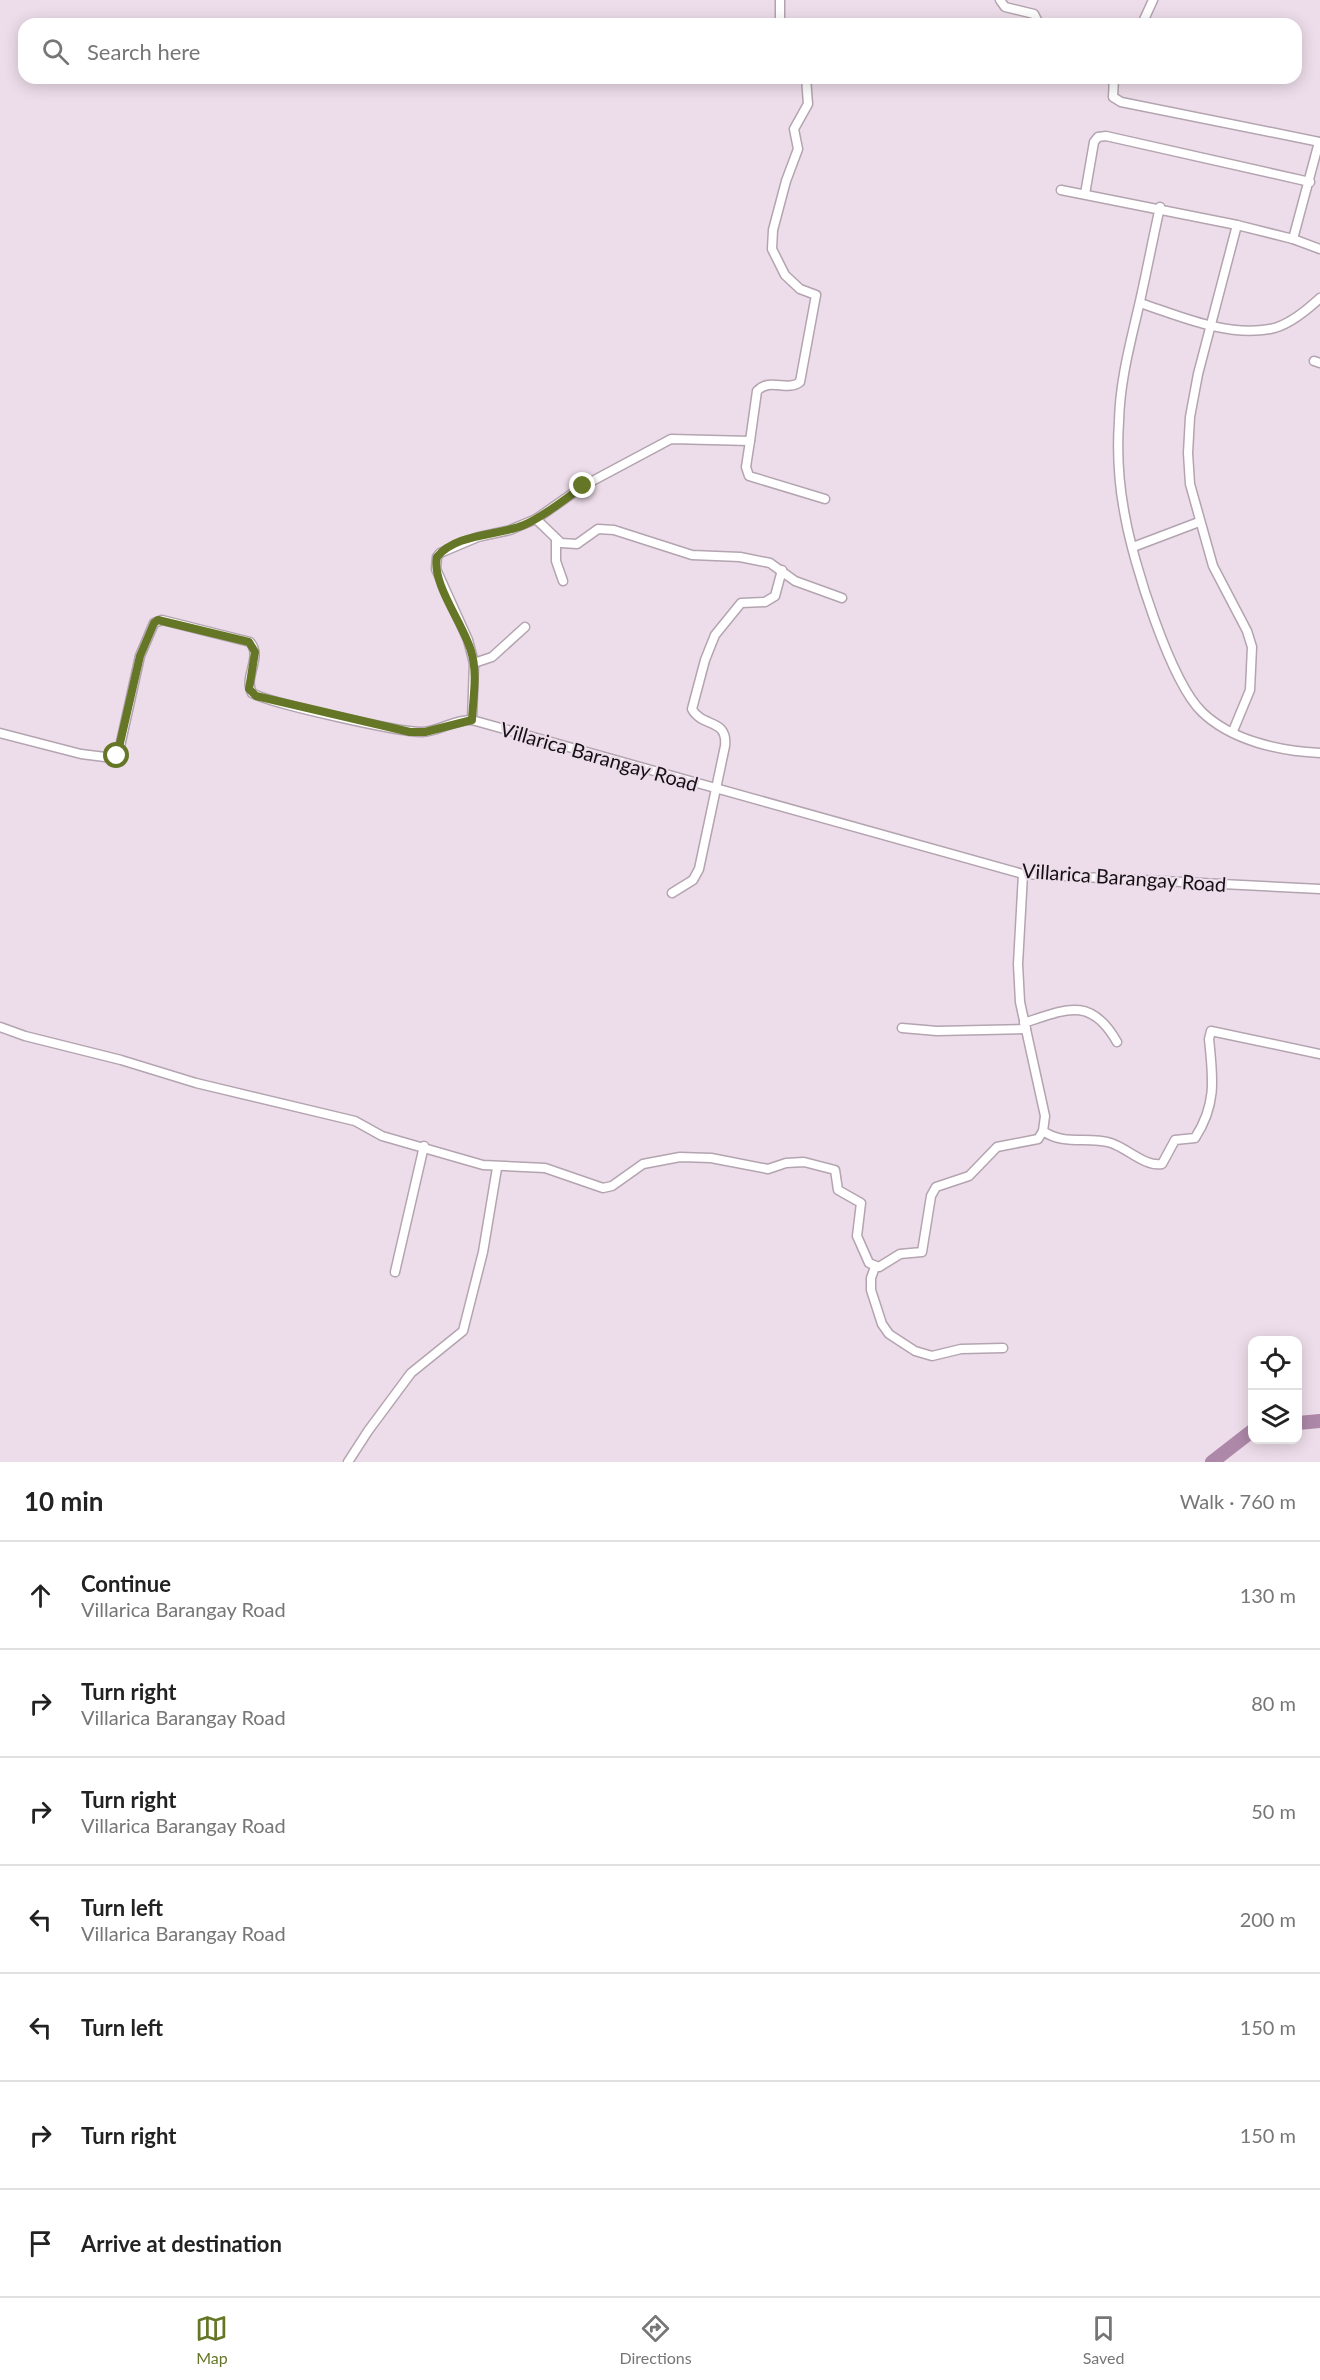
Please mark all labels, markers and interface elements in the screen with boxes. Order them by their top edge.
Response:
search box [18,18,1302,84]
icon: search [39,35,72,68]
text: Search here [87,38,200,65]
route end [569,472,595,498]
street label: Villarica Barangay Road [498,716,701,796]
route start [103,742,129,768]
street label: Villarica Barangay Road [1021,858,1227,896]
map controls [1248,1336,1302,1444]
button: locate [1248,1336,1302,1390]
button: layers [1248,1390,1302,1444]
text: 10 min [24,1485,104,1517]
text: Walk · 760 m [1180,1489,1296,1513]
text: Continue [81,1570,171,1597]
icon: ahead [24,1579,57,1612]
text: 130 m [1240,1583,1296,1607]
text: Villarica Barangay Road [81,1597,286,1621]
text: Turn right [81,1678,176,1705]
icon: right [24,1687,57,1720]
text: 80 m [1251,1691,1296,1715]
text: Villarica Barangay Road [81,1705,286,1729]
text: Turn right [81,1786,176,1813]
icon: right [24,1795,57,1828]
text: 50 m [1251,1799,1296,1823]
text: Villarica Barangay Road [81,1813,286,1837]
text: Turn left [81,1894,163,1921]
icon: left [24,1903,57,1936]
text: 200 m [1240,1907,1296,1931]
text: Villarica Barangay Road [81,1921,286,1945]
icon: left [24,2011,57,2044]
text: Turn left [81,2014,163,2041]
text: 150 m [1240,2015,1296,2039]
icon: right [24,2119,57,2152]
text: Turn right [81,2122,176,2149]
text: 150 m [1240,2123,1296,2147]
icon: arrive [24,2227,57,2260]
text: Arrive at destination [81,2230,282,2257]
tab: Map [195,2312,228,2367]
tab: Directions [619,2312,692,2367]
tab: Saved [1083,2312,1124,2367]

